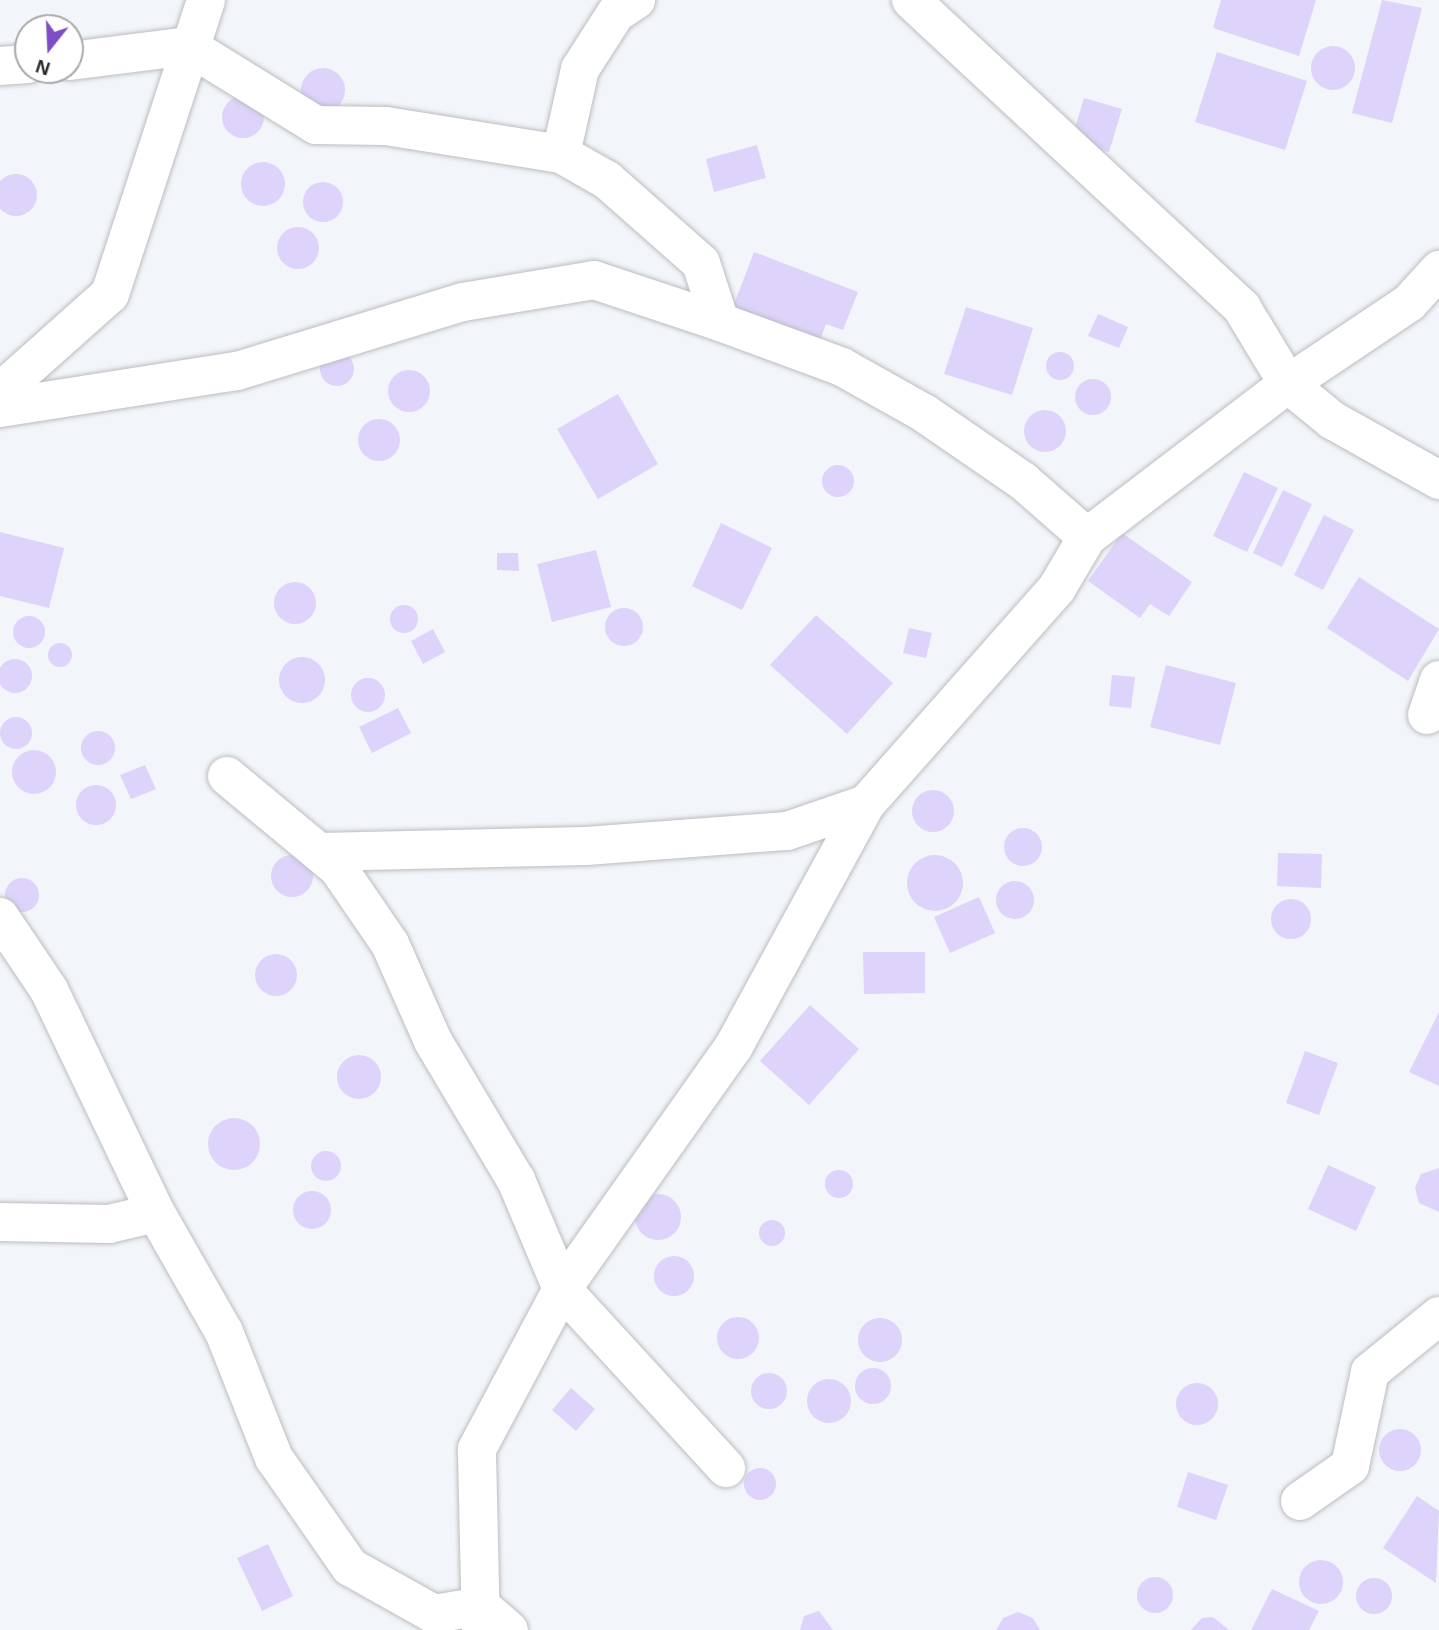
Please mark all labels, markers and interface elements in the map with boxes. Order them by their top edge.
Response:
north arrow [14,14,84,84]
text: N [33,55,53,80]

